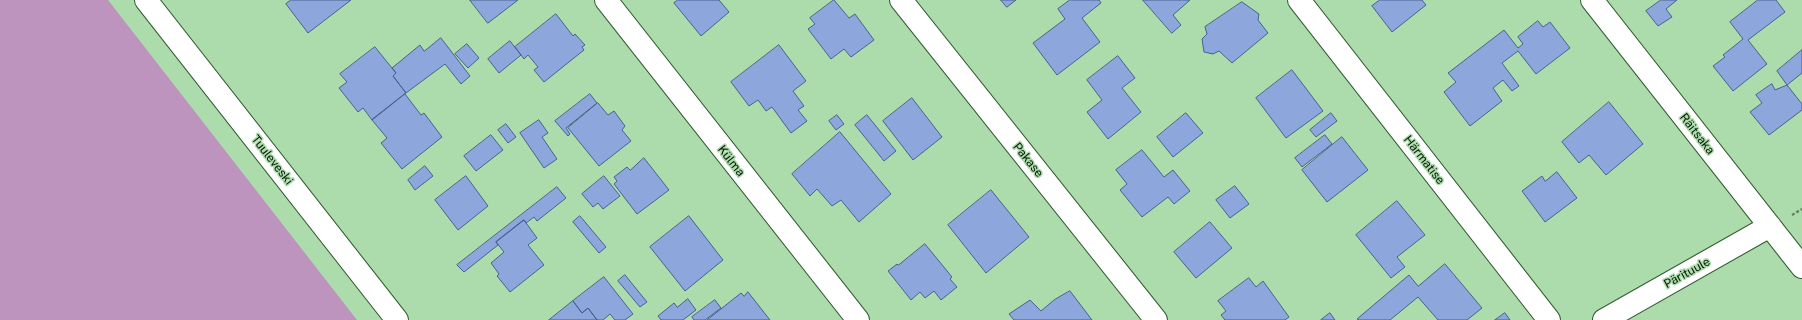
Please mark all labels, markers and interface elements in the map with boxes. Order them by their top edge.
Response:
street label: Räitsaka [1676,111,1718,157]
street label: Tuuleveski [248,132,296,188]
street label: Härmatise [1401,133,1447,187]
street label: Pakase [1010,140,1046,180]
street label: Külma [714,143,748,179]
street label: Pärituule [1661,254,1713,292]

